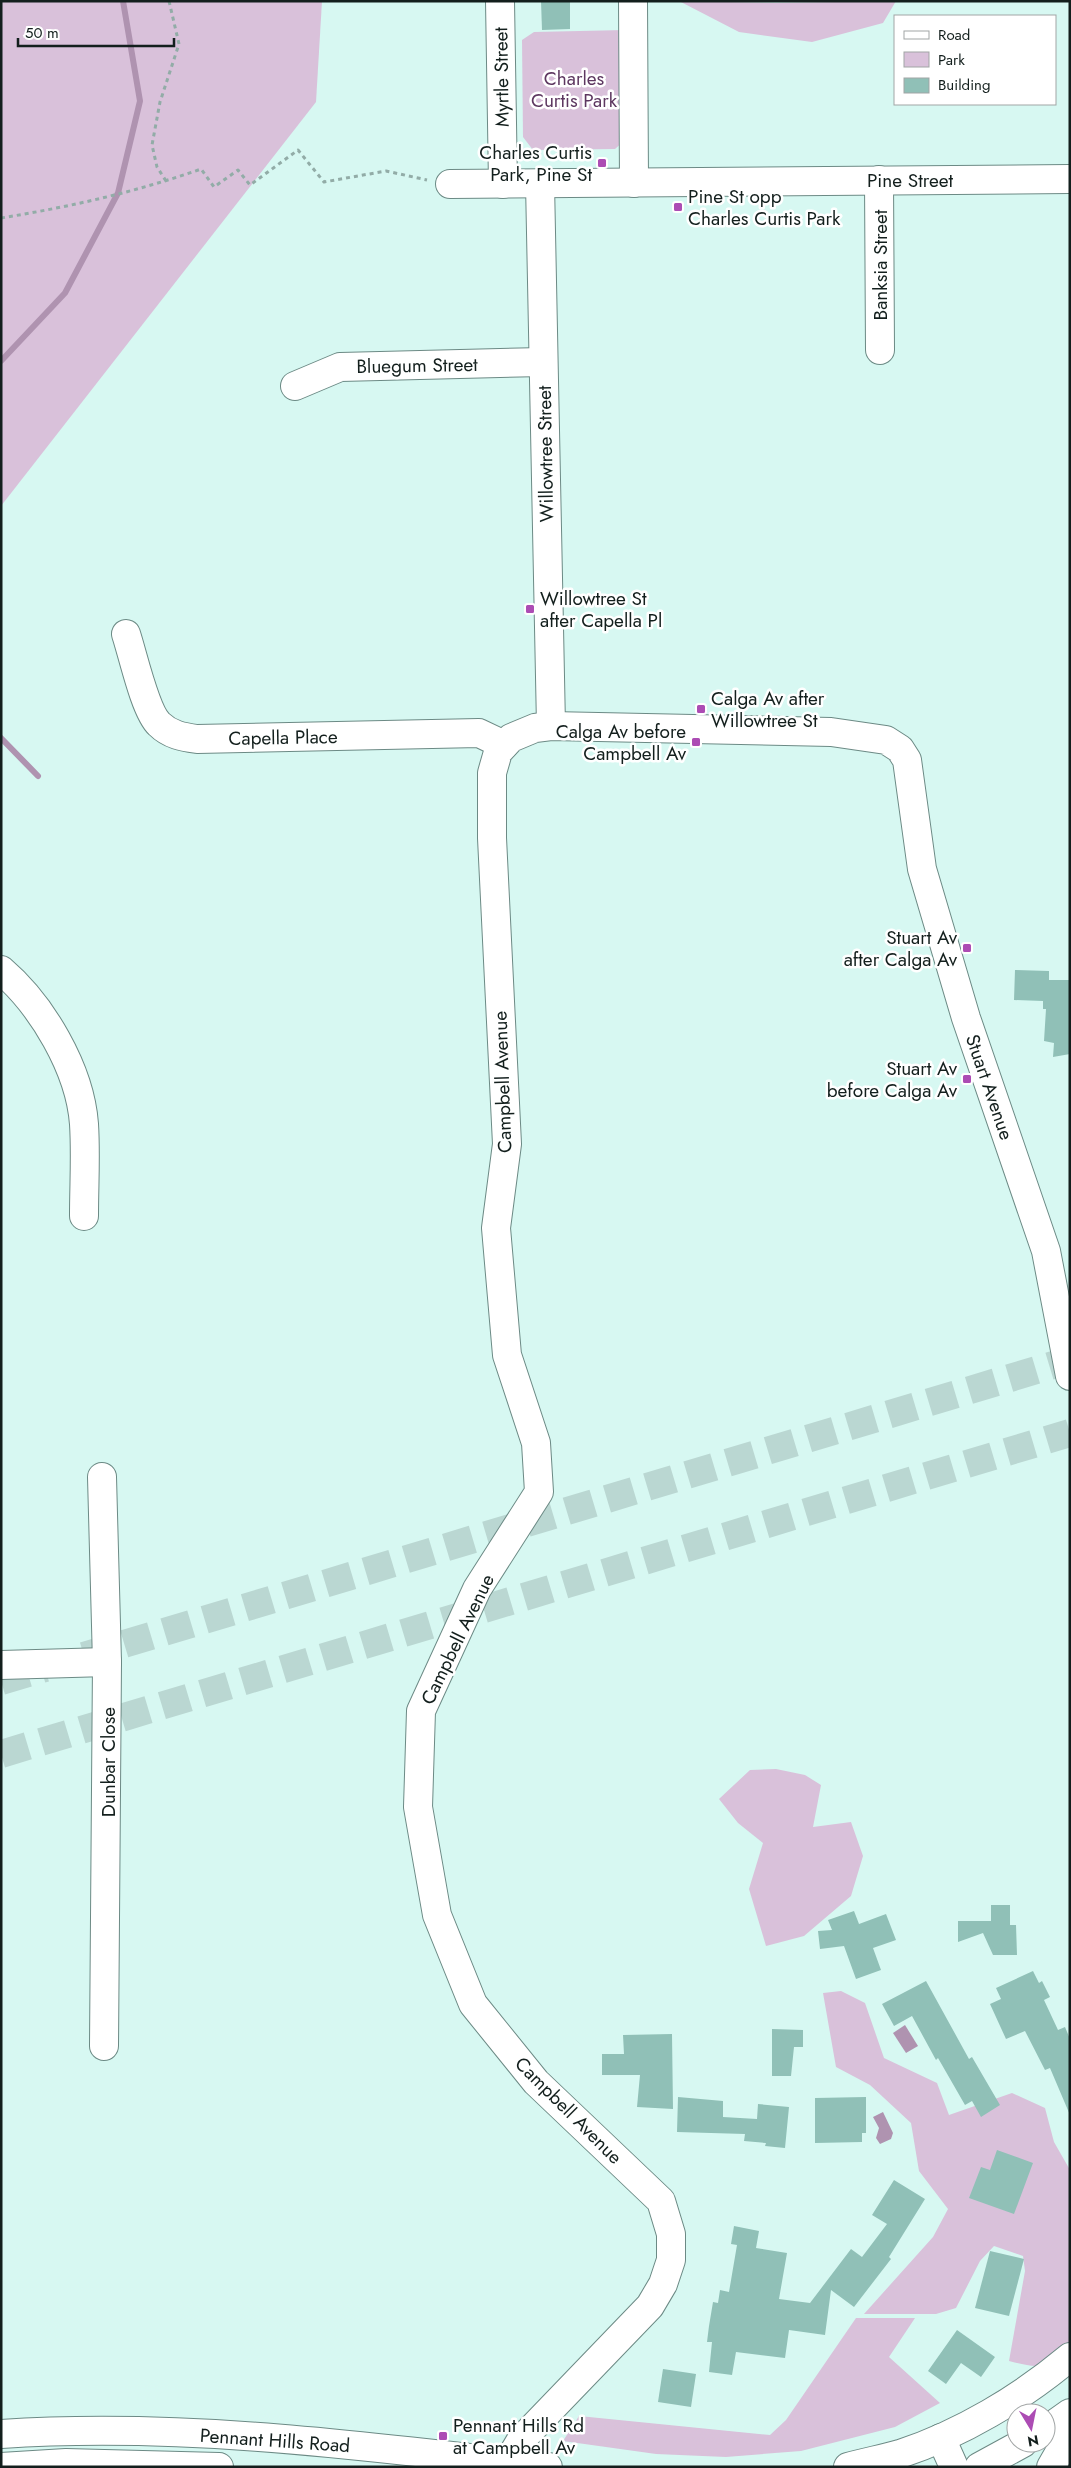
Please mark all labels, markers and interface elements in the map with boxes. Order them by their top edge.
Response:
scale bar [18,15,174,47]
legend [894,15,1056,105]
text: 50 m [25,22,59,44]
text: Road [938,24,970,46]
street label: Myrtle Street [487,26,516,127]
text: Park [938,49,965,71]
park label: Charles Curtis Park [531,65,618,114]
text: Building [938,74,990,96]
place label: Charles Curtis Park, Pine St [479,139,592,188]
marker: Charles Curtis Park, Pine St [596,157,608,169]
street label: Pine Street [867,167,954,194]
place label: Pine St opp Charles Curtis Park [688,183,841,232]
marker: Pine St opp Charles Curtis Park [672,201,684,213]
street label: Banksia Street [867,209,894,320]
street label: Bluegum Street [356,351,478,380]
street label: Willowtree Street [531,385,560,523]
place label: Willowtree St after Capella Pl [540,585,662,634]
marker: Willowtree St after Capella Pl [524,603,536,615]
place label: Calga Av after Willowtree St [711,685,825,734]
marker: Calga Av after Willowtree St [695,703,707,715]
place label: Calga Av before Campbell Av [556,718,687,767]
street label: Capella Place [228,723,338,752]
marker: Calga Av before Campbell Av [690,736,702,748]
place label: Stuart Av after Calga Av [844,924,958,973]
marker: Stuart Av after Calga Av [961,942,973,954]
street label: Campbell Avenue [487,1010,518,1153]
street label: Stuart Avenue [959,1031,1020,1144]
place label: Stuart Av before Calga Av [827,1055,958,1104]
marker: Stuart Av before Calga Av [961,1073,973,1085]
street label: Campbell Avenue [414,1569,501,1709]
street label: Dunbar Close [95,1707,122,1817]
street label: Campbell Avenue [509,2051,629,2170]
north arrow [1006,2403,1056,2453]
place label: Pennant Hills Rd at Campbell Av [453,2412,584,2461]
street label: Pennant Hills Road [199,2422,351,2459]
marker: Pennant Hills Rd at Campbell Av [437,2430,449,2442]
text: N [1026,2430,1040,2452]

